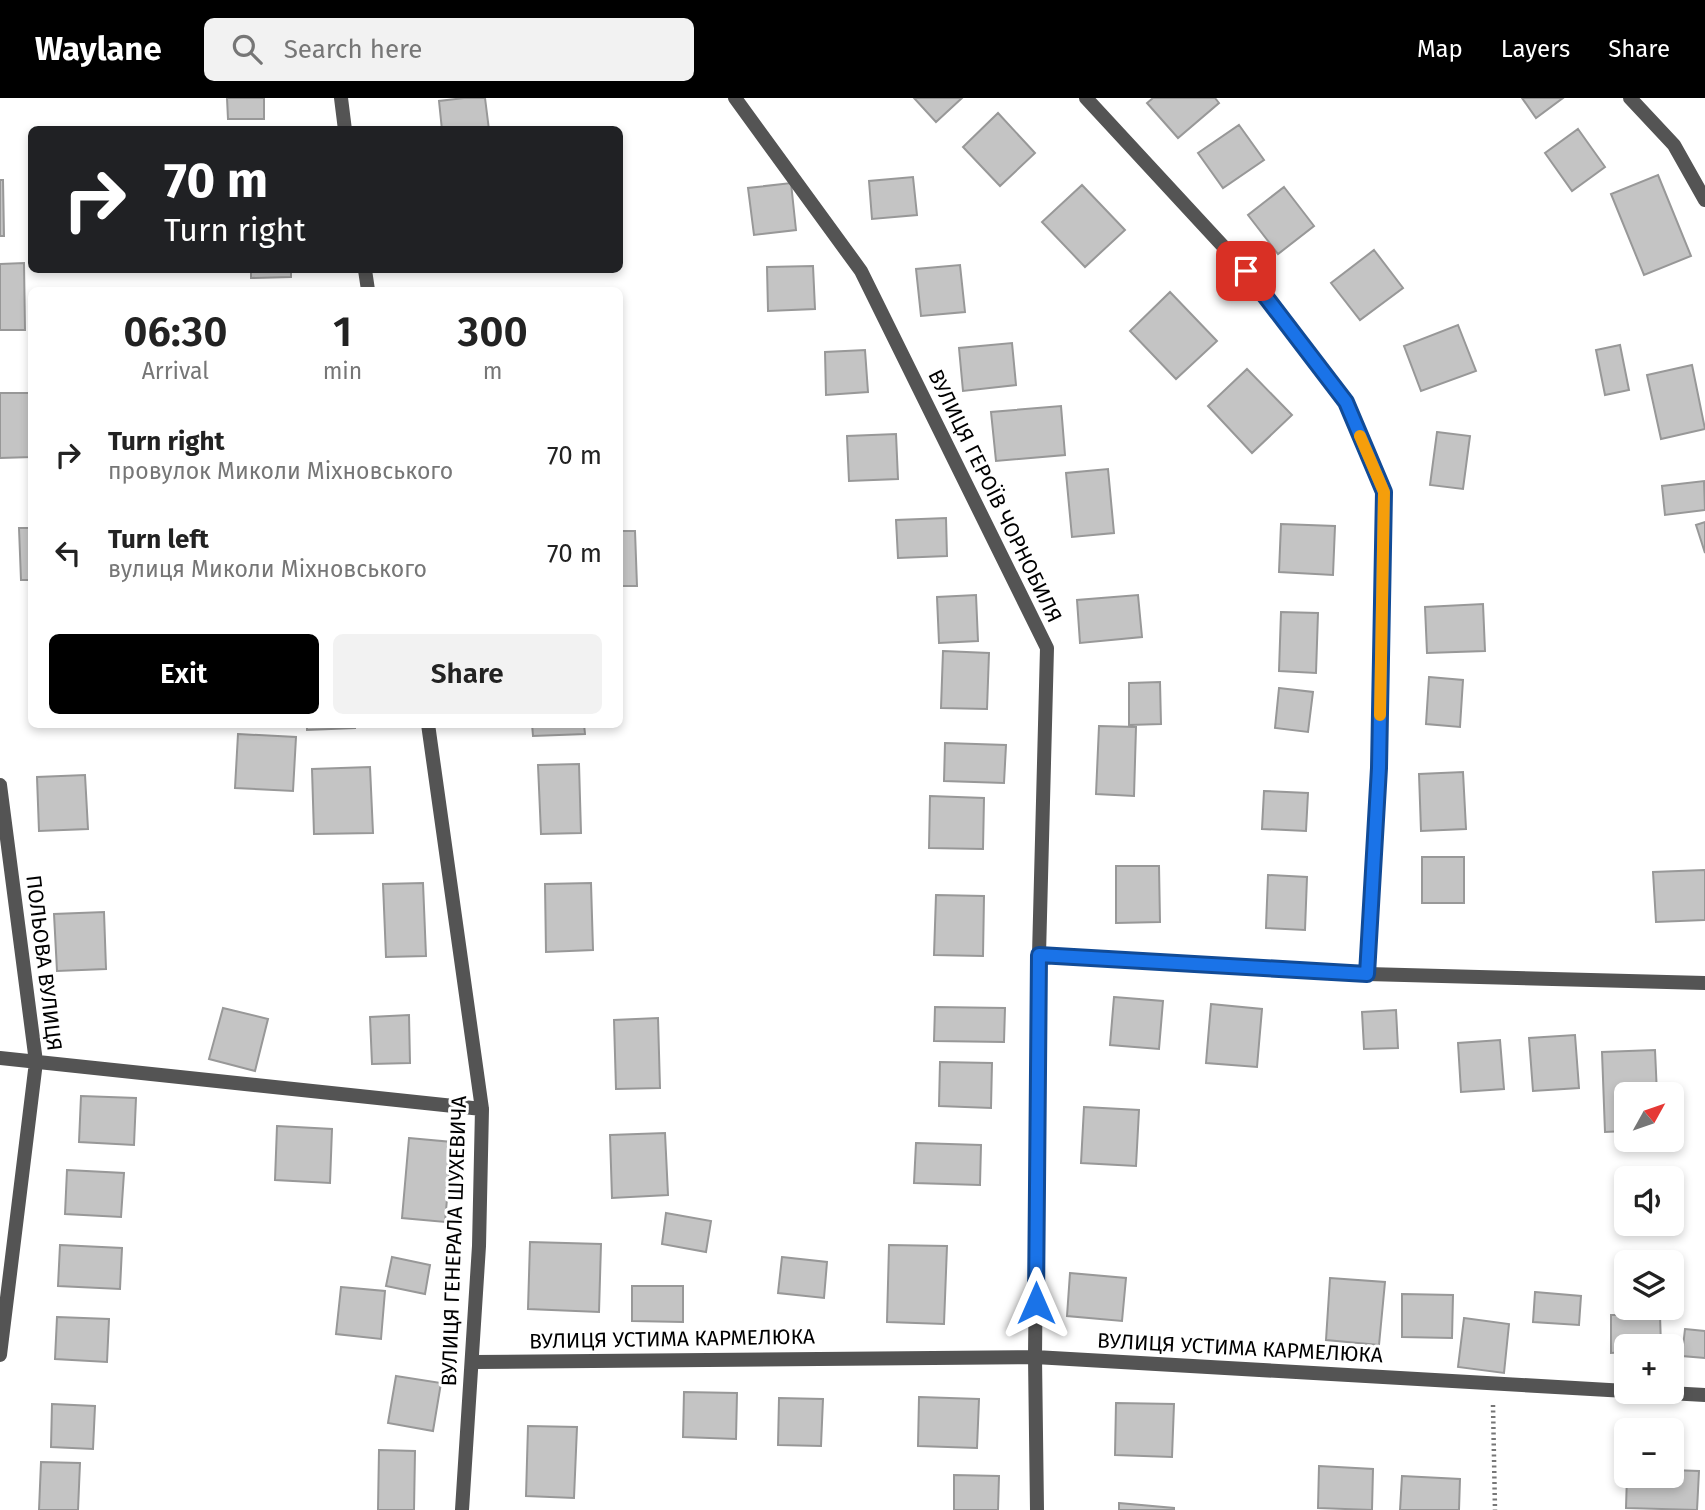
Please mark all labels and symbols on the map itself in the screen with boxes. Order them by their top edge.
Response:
pin [1216,241,1276,301]
street label: ВУЛИЦЯ ГЕРОЇВ ЧОРНОБИЛЯ [922,365,1068,627]
street label: ПОЛЬОВА ВУЛИЦЯ [20,874,68,1052]
north arrow [1614,1082,1684,1152]
street label: ВУЛИЦЯ ГЕНЕРАЛА ШУХЕВИЧА [436,1095,472,1387]
position arrow [999,1266,1073,1340]
street label: ВУЛИЦЯ УСТИМА КАРМЕЛЮКА [529,1324,815,1354]
street label: ВУЛИЦЯ УСТИМА КАРМЕЛЮКА [1096,1328,1384,1368]

